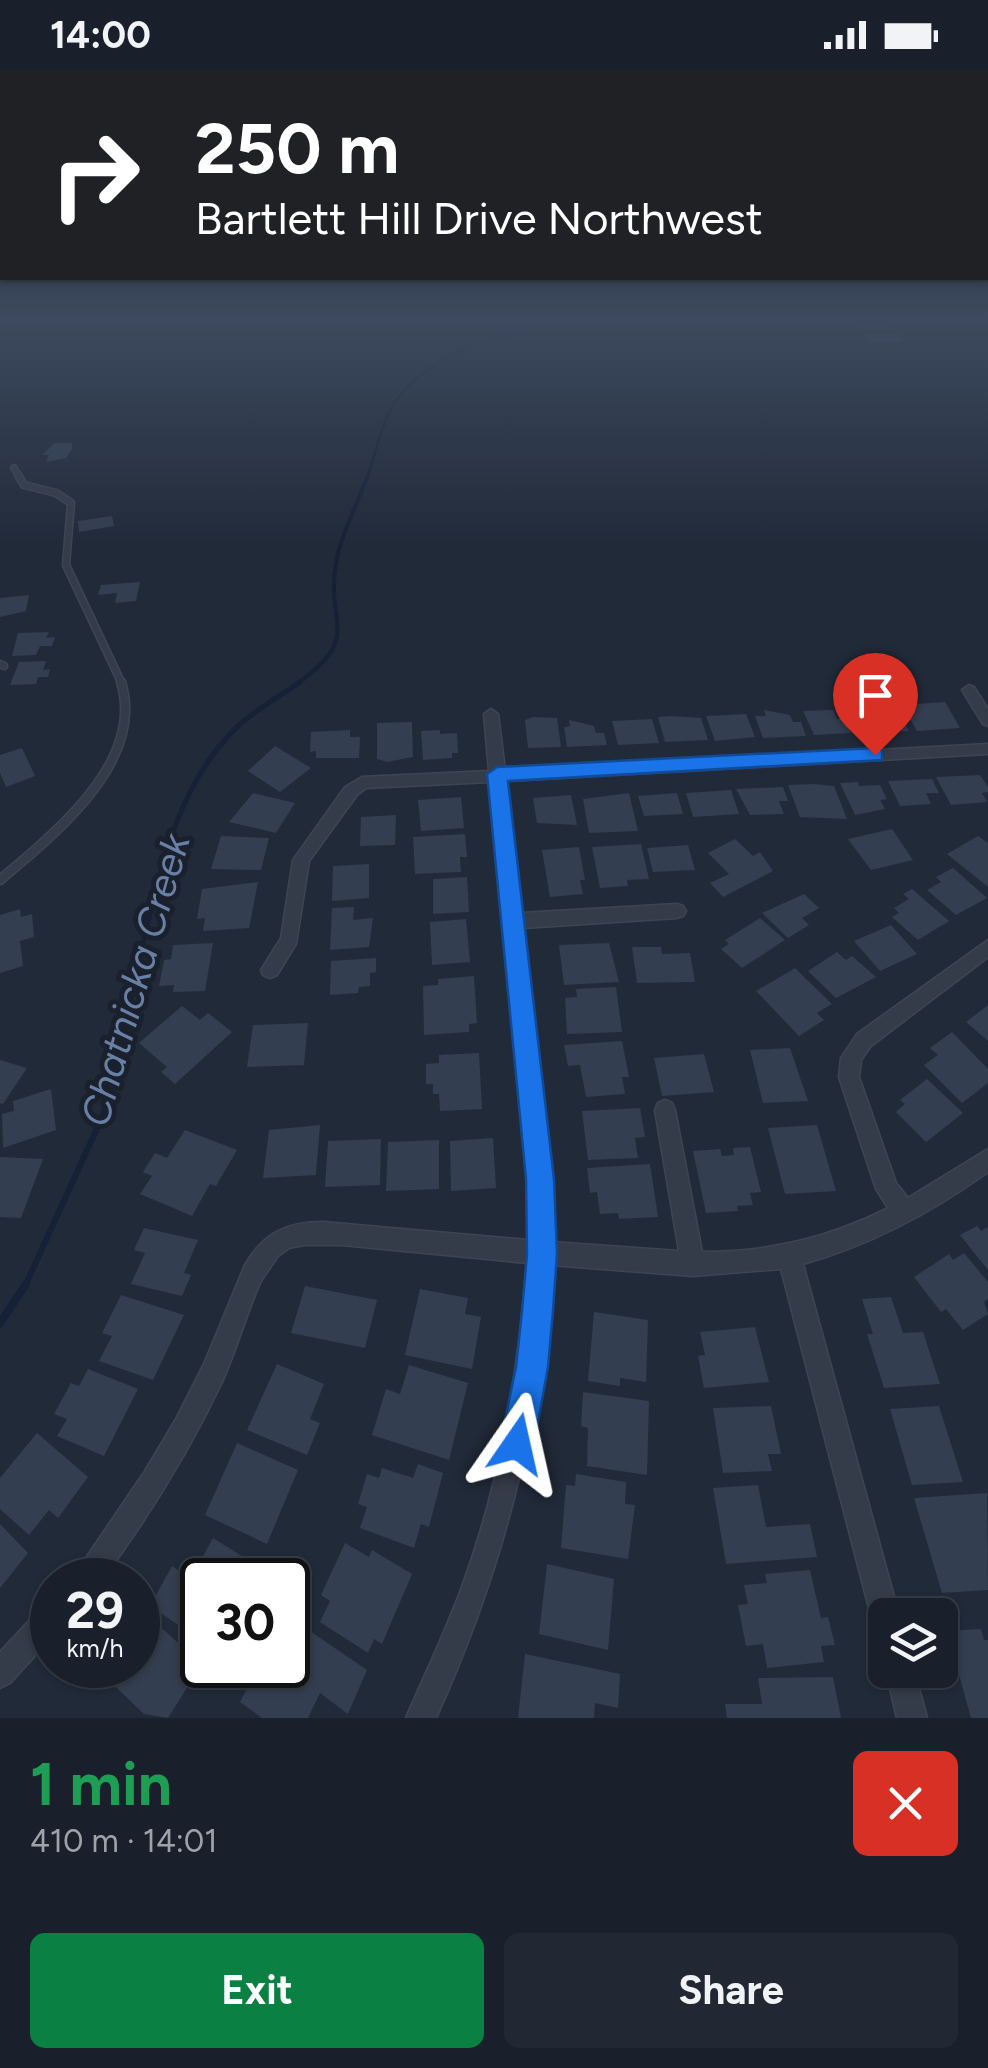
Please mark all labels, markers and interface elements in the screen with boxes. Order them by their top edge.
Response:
text: 14:00 [50,12,151,58]
text: 250 m [195,106,399,191]
icon: right [30,110,160,240]
text: Bartlett Hill Drive Northwest [195,191,763,245]
pin [833,653,918,756]
icon: arrive [848,668,903,723]
water label: Chatnicka Creek [70,827,200,1132]
position arrow [465,1392,569,1496]
speed limit sign: 30 [180,1558,310,1688]
text: 29 [66,1580,124,1641]
map controls [868,1598,958,1688]
button: layers [868,1598,958,1688]
text: km/h [66,1633,124,1663]
text: 1 min [30,1748,172,1820]
button: close [853,1751,958,1856]
text: 410 m · 14:01 [30,1822,218,1860]
button: Exit [30,1933,484,2048]
button: Share [504,1933,958,2048]

